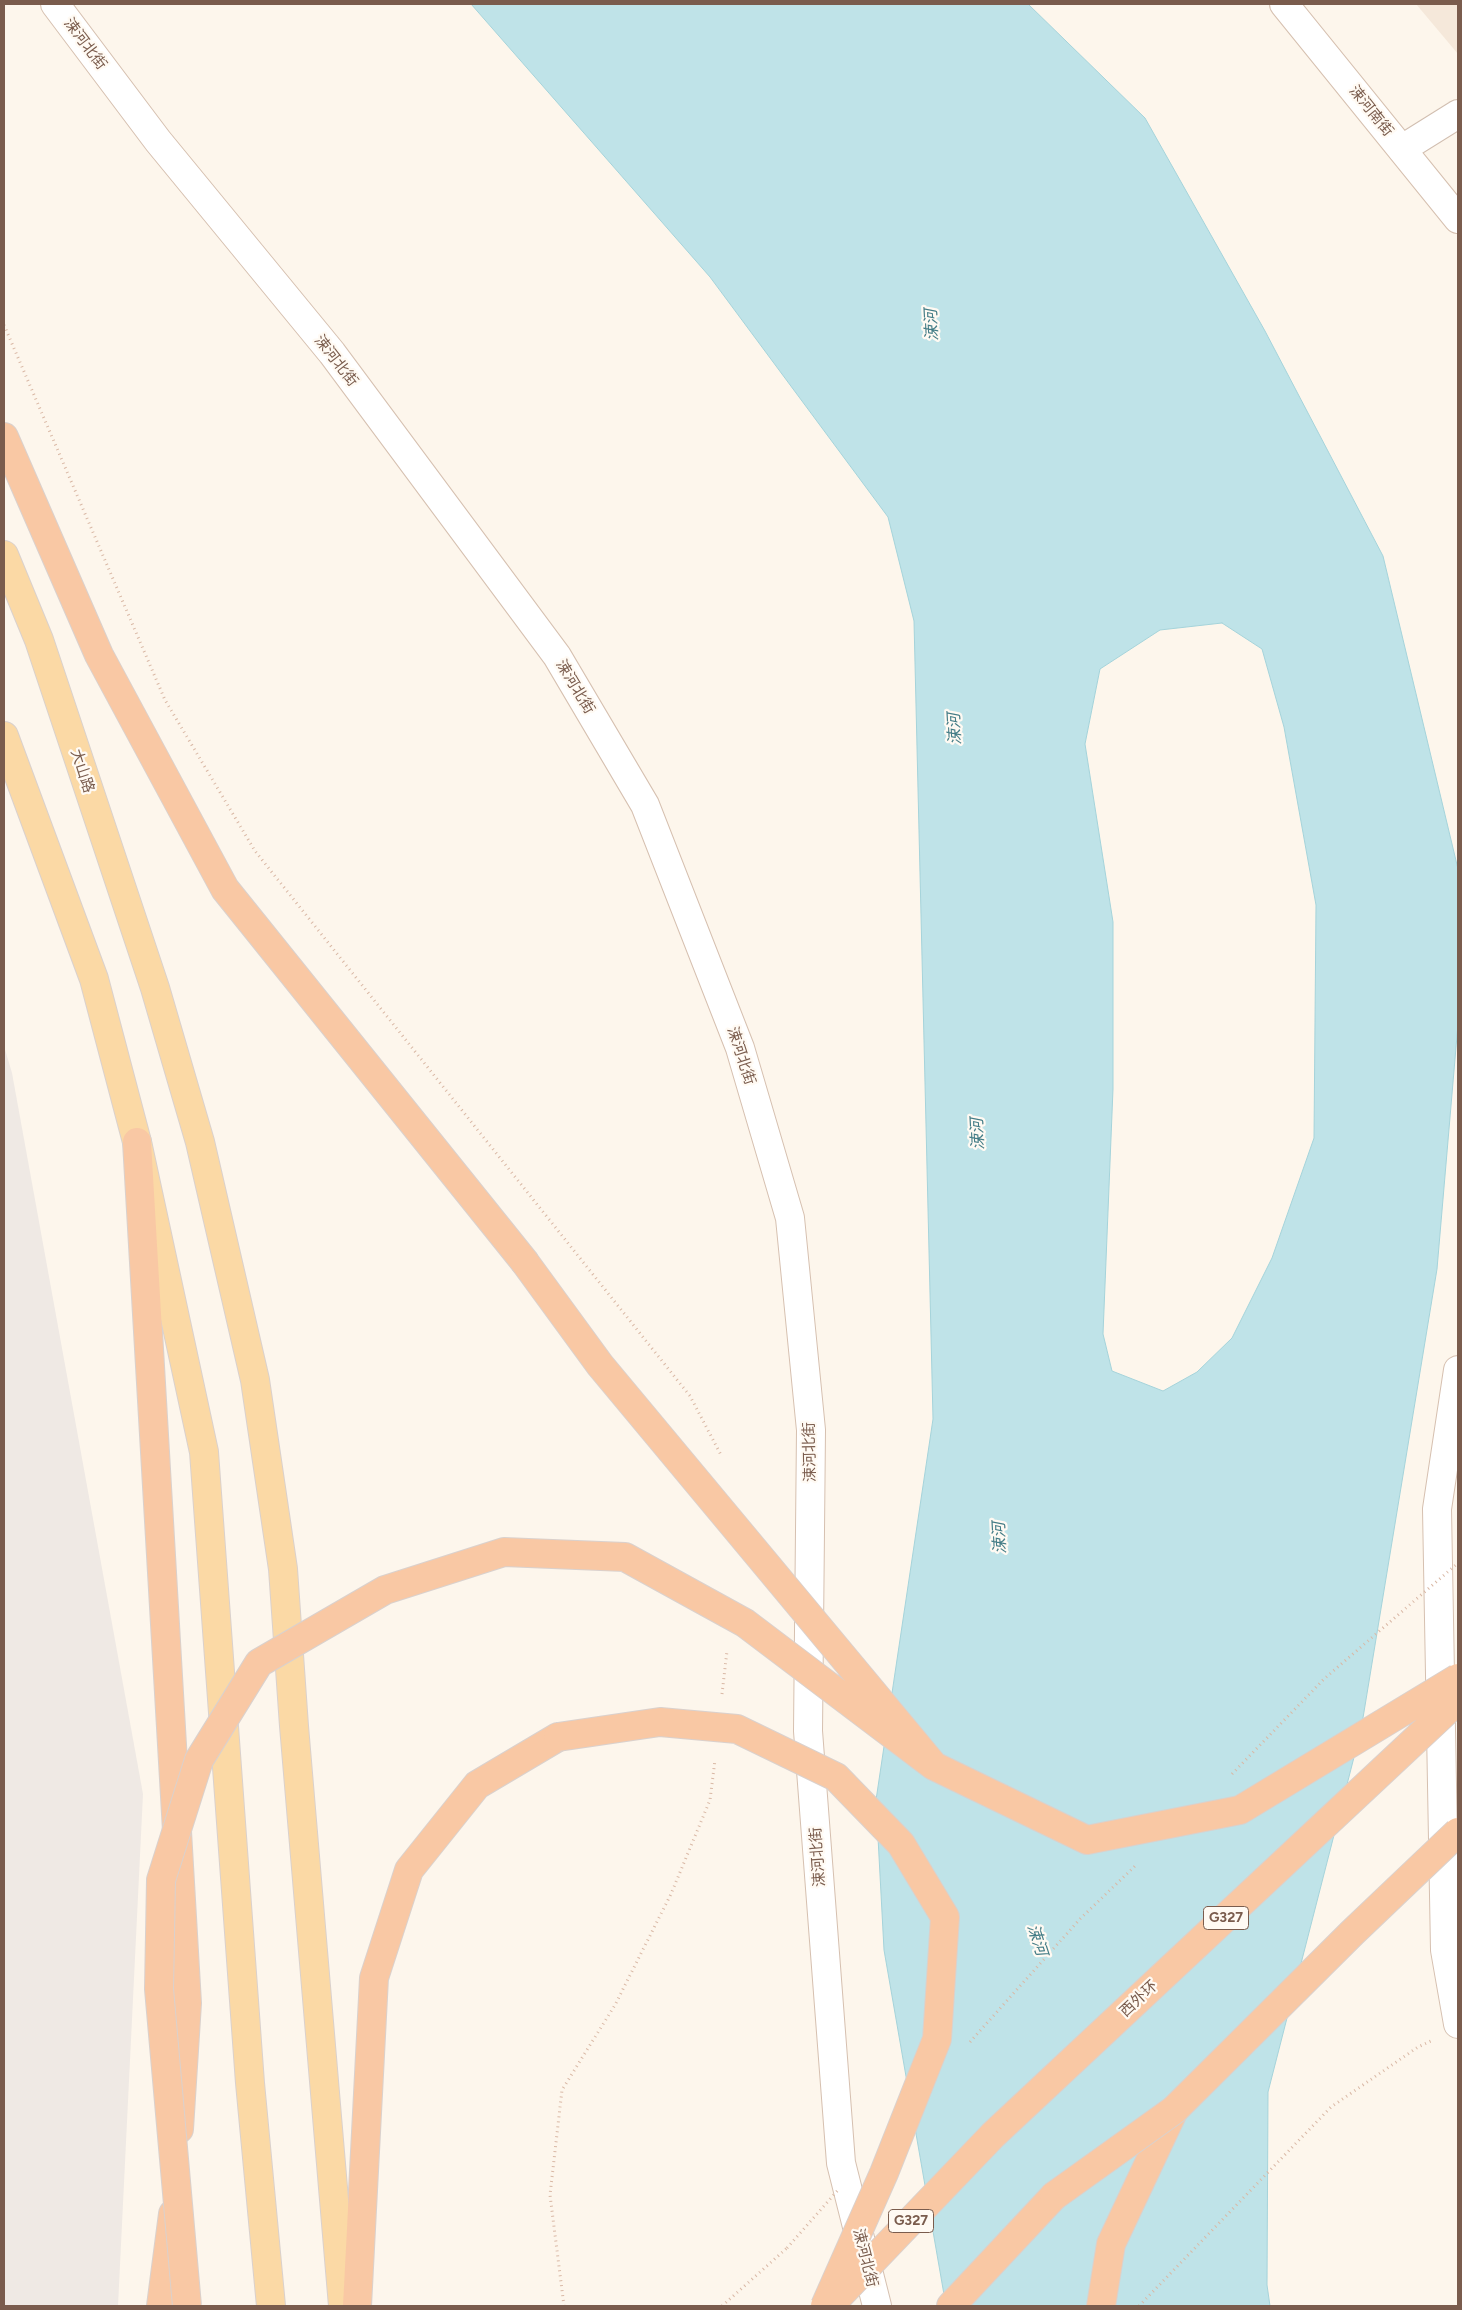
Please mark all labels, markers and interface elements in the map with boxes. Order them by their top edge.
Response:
street label: 涑河北街 [60,15,110,73]
street label: 涑河南街 [1345,82,1397,140]
water label: 涑河 [922,309,942,341]
street label: 涑河北街 [310,332,362,390]
street label: 涑河北街 [552,657,598,717]
water label: 涑河 [945,713,965,745]
street label: 大山路 [66,747,98,795]
street label: 涑河北街 [723,1025,759,1087]
water label: 涑河 [968,1118,988,1150]
street label: 涑河北街 [800,1422,820,1482]
water label: 涑河 [990,1522,1010,1554]
street label: 涑河北街 [807,1826,829,1888]
road number: G327 [1204,1906,1248,1930]
water label: 涑河 [1023,1922,1051,1958]
street label: 西外环 [1116,1977,1162,2021]
road number: G327 [888,2210,934,2232]
street label: 涑河北街 [849,2227,881,2289]

